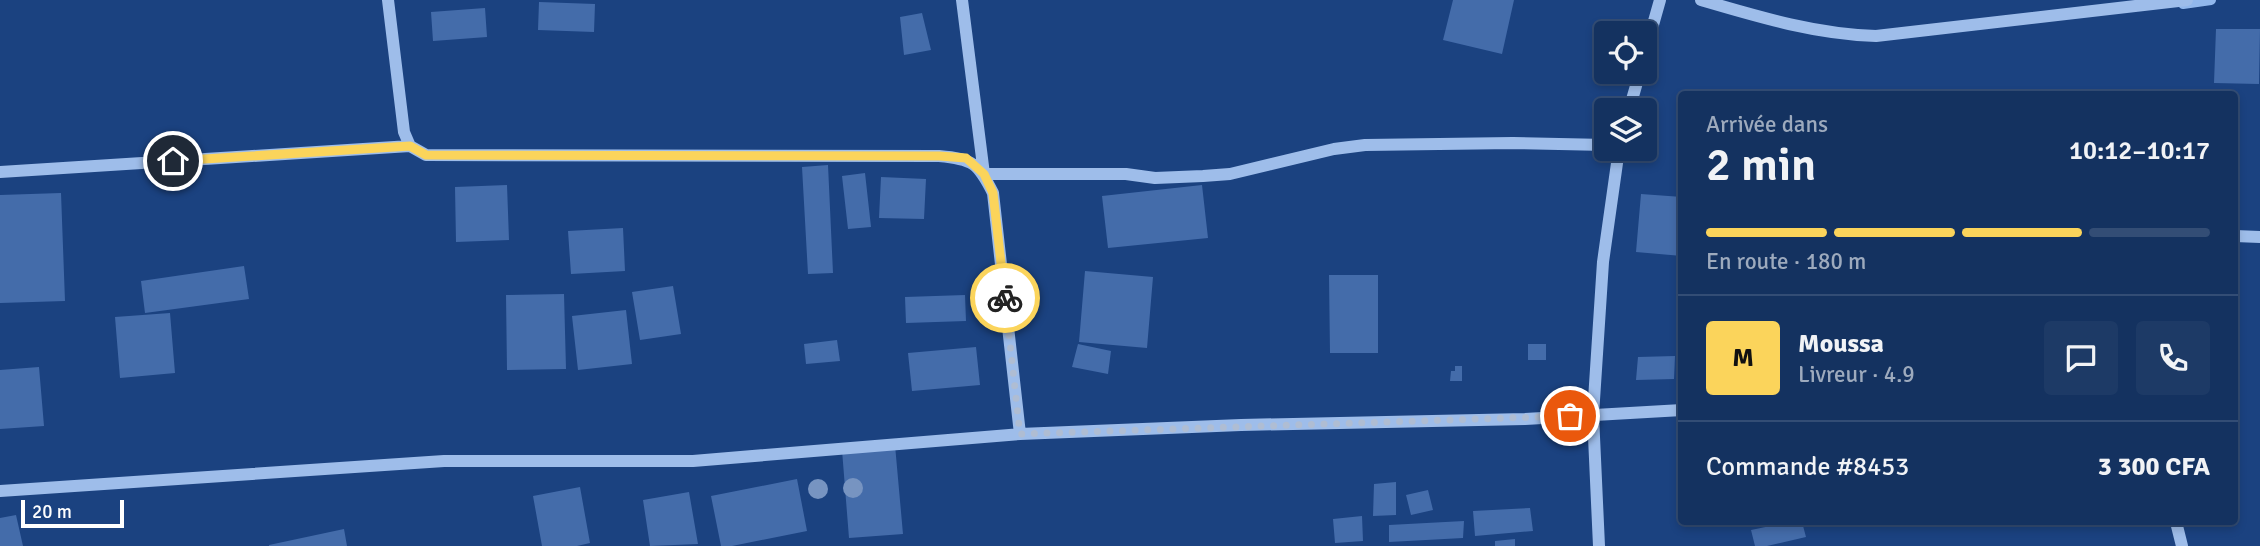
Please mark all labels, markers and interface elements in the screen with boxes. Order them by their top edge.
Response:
map controls [1594,21,1657,161]
button: locate [1594,21,1657,84]
button: layers [1594,98,1657,161]
text: Arrivée dans [1706,110,1828,139]
pin [143,131,203,191]
text: 10:12–10:17 [2069,135,2210,167]
text: 2 min [1706,137,1816,193]
icon: home [154,142,192,180]
text: En route · 180 m [1706,247,1866,276]
courier [970,263,1040,333]
icon: bike [986,279,1024,317]
button: chat [2044,321,2118,395]
button: phone [2136,321,2210,395]
text: Moussa [1798,328,1884,360]
text: M [1732,342,1754,374]
text: Livreur · 4.9 [1798,360,1915,389]
pin [1540,386,1600,446]
icon: bag [1551,397,1589,435]
text: Commande #8453 [1706,451,1909,483]
text: 3 300 CFA [2098,451,2210,483]
scale bar [21,497,124,529]
text: 20 m [32,500,72,524]

